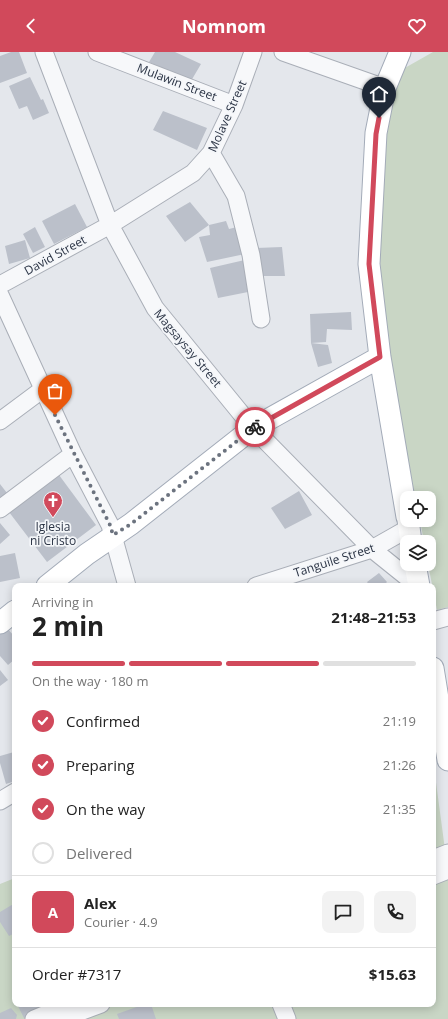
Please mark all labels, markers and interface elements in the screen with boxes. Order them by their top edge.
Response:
text: Nomnom [182,14,266,38]
icon: back [20,15,42,37]
icon: heart [406,15,428,37]
street label: Mulawin Street [135,59,219,105]
street label: Molave Street [204,77,250,155]
pin [362,77,396,118]
icon: home [368,83,390,105]
street label: David Street [21,231,89,279]
street label: Magsaysay Street [150,305,226,391]
pin [38,374,72,415]
icon: bag [44,380,66,402]
courier [235,407,275,447]
icon: bike [244,416,266,438]
church icon: Iglesia ni Cristo [42,490,64,518]
map controls [400,491,436,571]
button: locate [400,491,436,527]
place label: Iglesia ni Cristo [30,518,76,549]
button: layers [400,535,436,571]
street label: Tanguile Street [291,539,377,581]
text: Arriving in [32,593,94,611]
text: 21:48–21:53 [331,607,416,627]
text: 2 min [32,608,104,644]
text: On the way · 180 m [32,672,148,690]
icon: check [32,710,54,732]
text: Confirmed [66,711,140,731]
text: 21:19 [383,712,416,730]
icon: check [32,754,54,776]
text: Preparing [66,755,134,775]
text: 21:26 [383,756,416,774]
icon: check [32,798,54,820]
text: On the way [66,799,145,819]
text: 21:35 [383,800,416,818]
text: Delivered [66,843,133,863]
button: chat [322,891,364,933]
button: phone [374,891,416,933]
text: Alex [84,893,116,913]
text: A [48,902,58,922]
text: Courier · 4.9 [84,913,158,931]
text: Order #7317 [32,964,121,984]
text: $15.63 [369,964,416,984]

